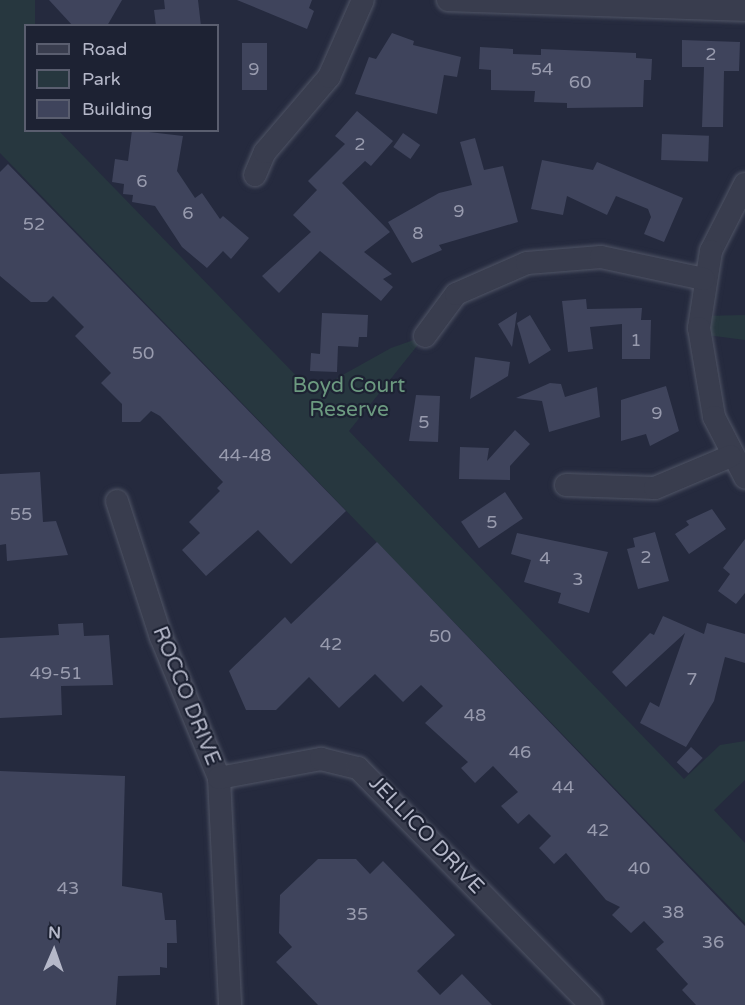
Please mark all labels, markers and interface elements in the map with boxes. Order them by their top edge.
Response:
legend [24,24,219,132]
text: Road [82,38,127,60]
house number: 2 [705,43,717,65]
house number: 9 [248,58,260,80]
house number: 54 [531,58,553,80]
text: Park [82,68,120,90]
house number: 60 [569,71,591,93]
text: Building [82,98,152,120]
house number: 2 [354,133,366,155]
house number: 6 [136,170,148,192]
house number: 9 [453,200,465,222]
house number: 6 [182,202,194,224]
house number: 52 [23,213,45,235]
house number: 8 [412,222,424,244]
house number: 1 [630,329,642,351]
house number: 50 [132,342,154,364]
park label: Boyd Court Reserve [293,373,405,423]
house number: 9 [651,402,663,424]
house number: 5 [418,411,430,433]
house number: 44-48 [219,444,271,466]
house number: 55 [10,503,32,525]
house number: 5 [486,511,498,533]
house number: 2 [640,546,652,568]
house number: 4 [539,547,551,569]
house number: 3 [572,568,584,590]
street label: ROCCO DRIVE [147,623,225,769]
house number: 50 [429,625,451,647]
house number: 42 [320,633,342,655]
house number: 49-51 [30,662,82,684]
house number: 7 [686,668,698,690]
house number: 48 [464,704,486,726]
house number: 46 [509,741,531,763]
street label: JELLICO DRIVE [363,771,489,899]
house number: 44 [552,776,574,798]
house number: 42 [587,819,609,841]
house number: 40 [628,857,650,879]
house number: 43 [57,877,79,899]
house number: 38 [662,901,684,923]
house number: 35 [346,903,368,925]
north arrow [24,921,84,981]
text: N [48,923,61,943]
house number: 36 [702,931,724,953]

